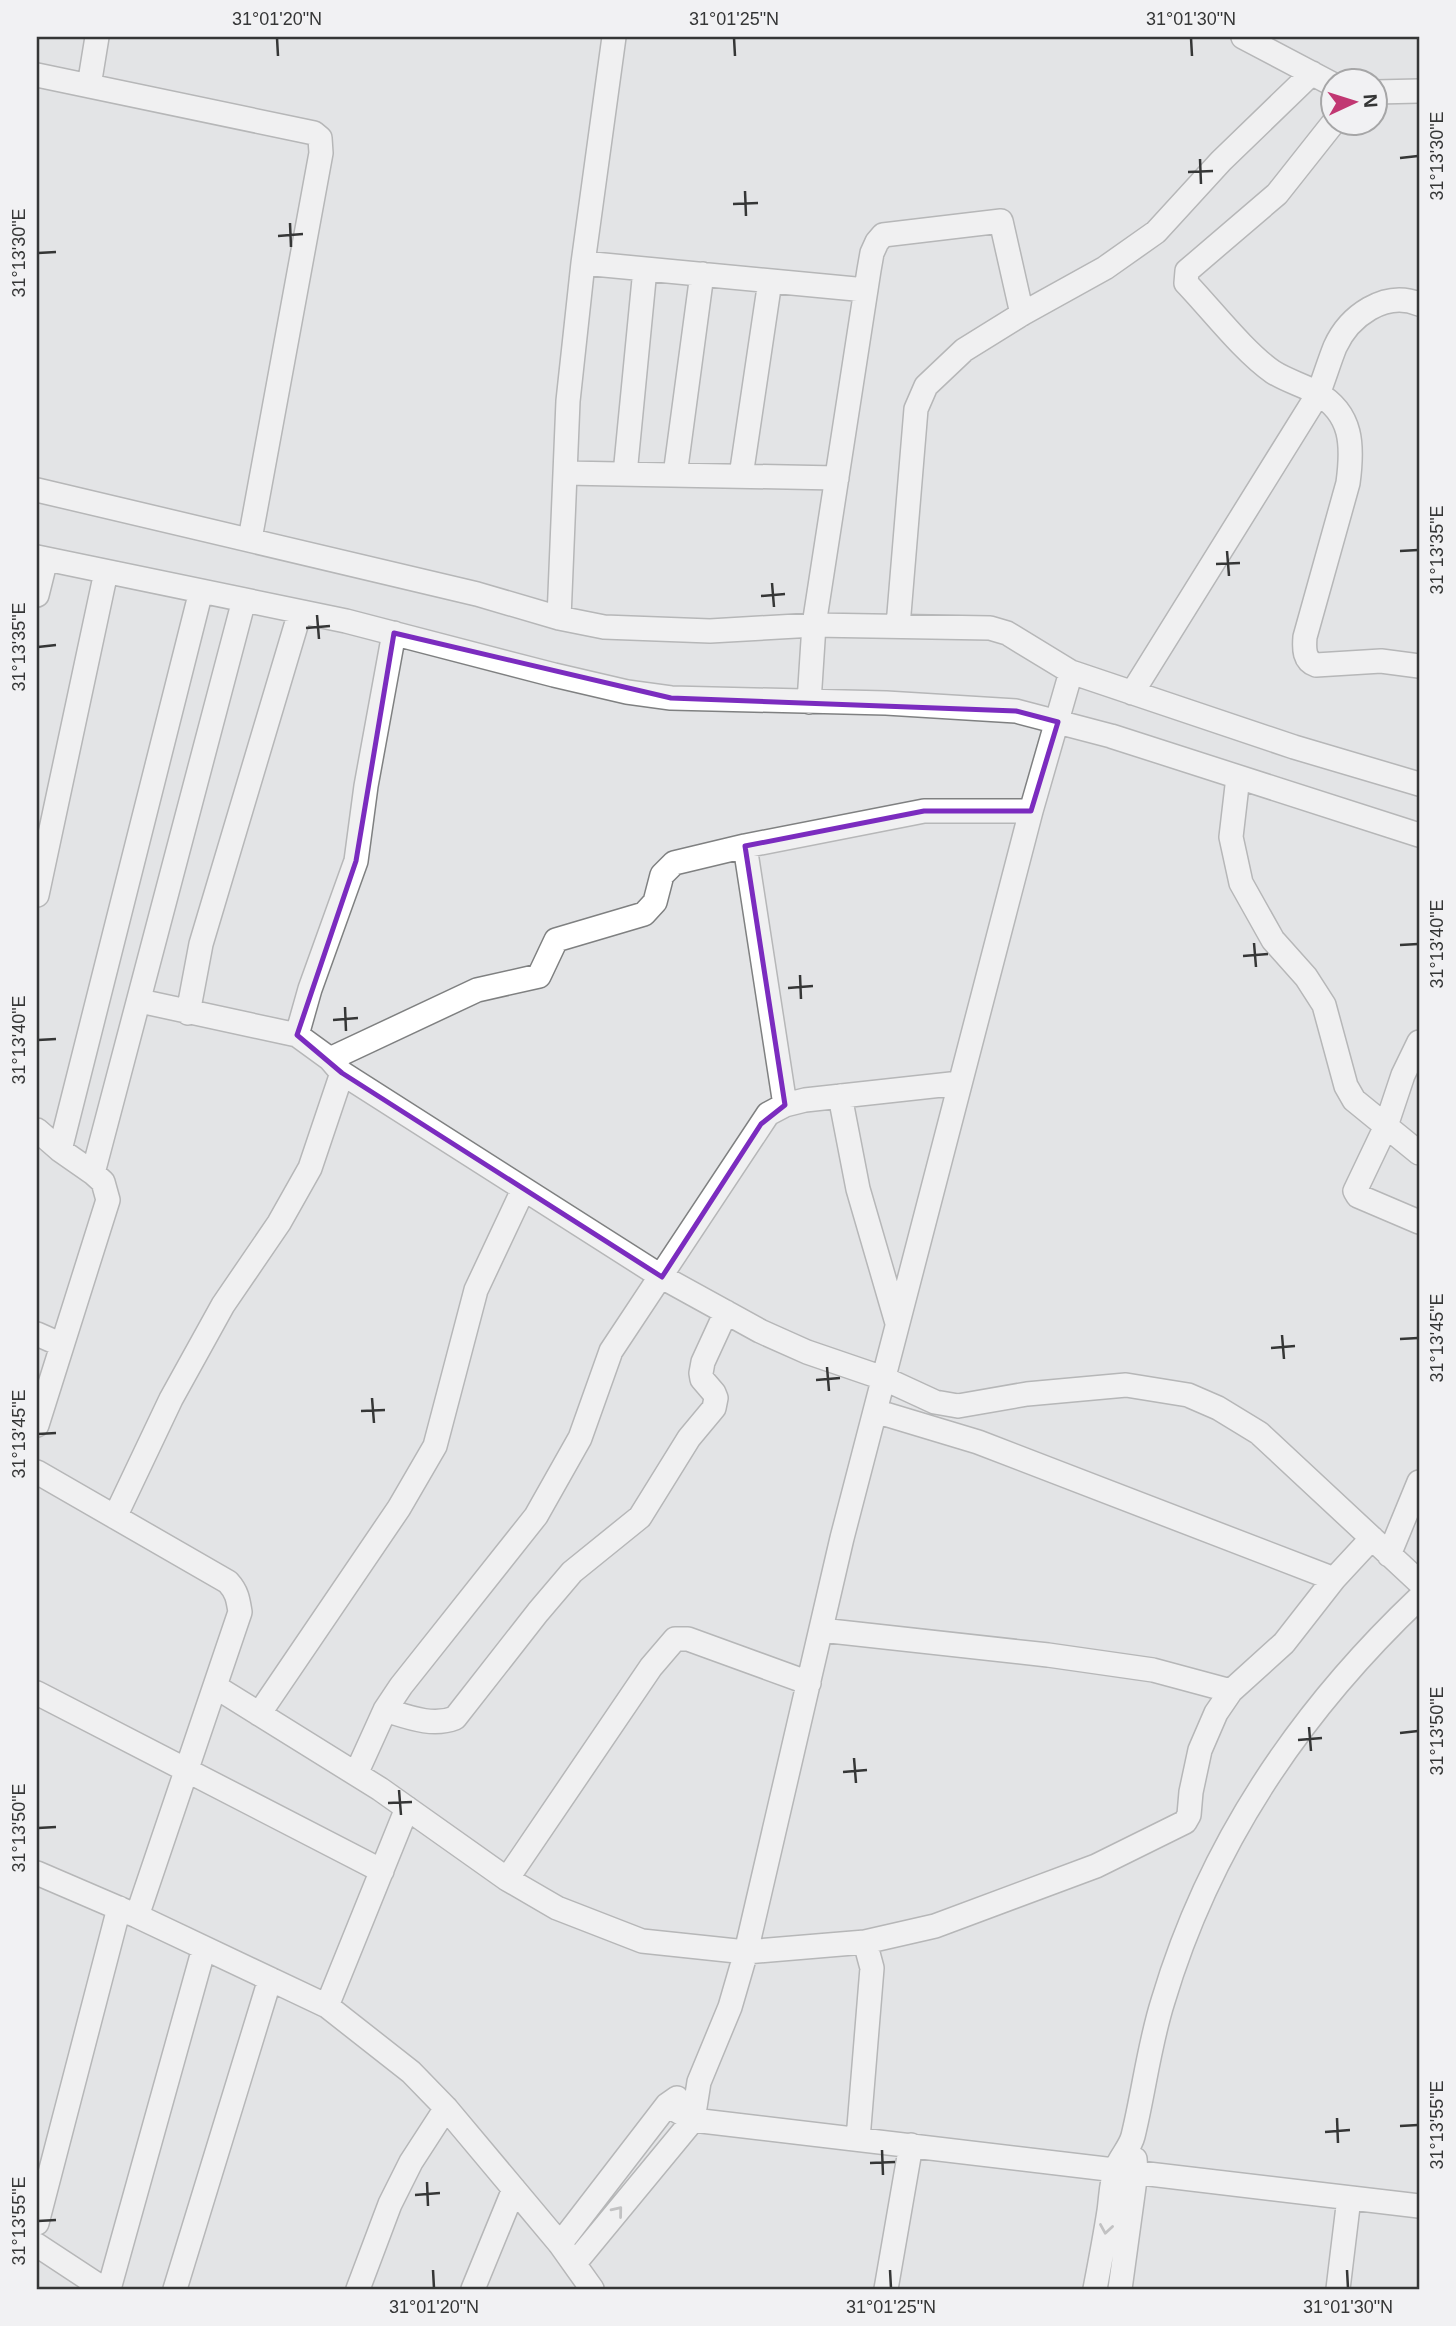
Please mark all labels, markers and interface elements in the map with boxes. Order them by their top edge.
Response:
text: 31°01'20"N [232,9,322,29]
text: 31°01'25"N [689,9,779,29]
text: 31°01'30"N [1146,9,1236,29]
north arrow [1320,66,1390,136]
text: N [1360,93,1381,108]
text: 31°13'30"E [1427,111,1447,201]
text: 31°13'30"E [9,208,29,298]
text: 31°13'35"E [1427,505,1447,595]
text: 31°13'35"E [9,602,29,692]
text: 31°13'40"E [1427,899,1447,989]
text: 31°13'40"E [9,995,29,1085]
text: 31°13'45"E [1427,1293,1447,1383]
text: 31°13'45"E [9,1389,29,1479]
text: 31°13'50"E [1427,1686,1447,1776]
text: 31°13'50"E [9,1783,29,1873]
text: 31°13'55"E [1427,2080,1447,2170]
text: 31°13'55"E [9,2176,29,2266]
one-way arrow [610,2206,623,2218]
one-way arrow [1099,2223,1114,2235]
text: 31°01'20"N [389,2297,479,2317]
text: 31°01'25"N [846,2297,936,2317]
text: 31°01'30"N [1303,2297,1393,2317]

